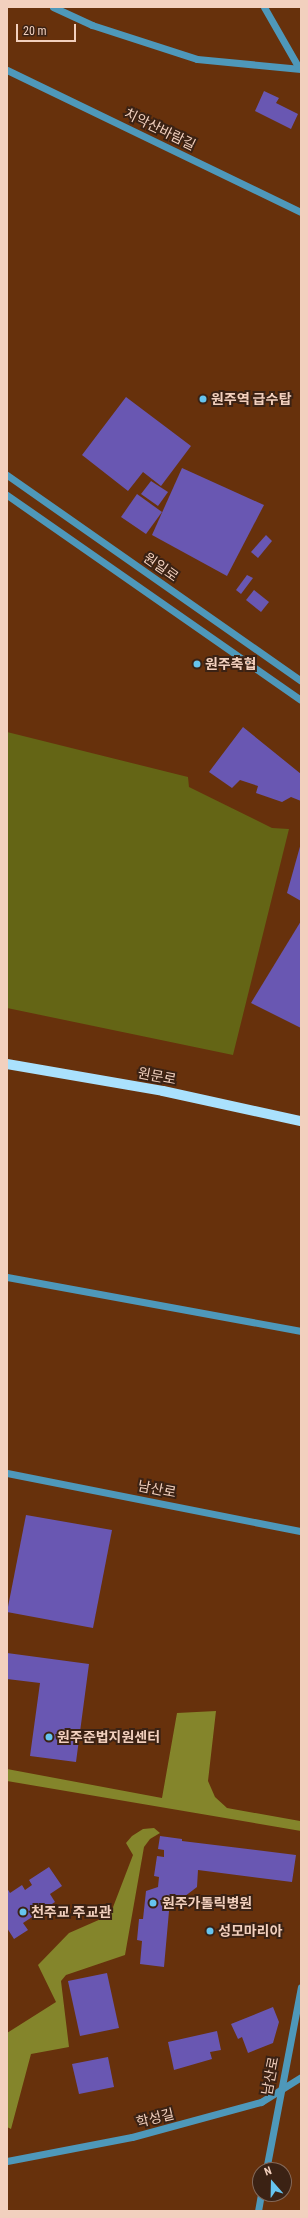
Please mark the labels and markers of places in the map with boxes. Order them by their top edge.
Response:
place label: 원주역 급수탑 [211,391,292,407]
marker: 원주역 급수탑 [198,394,208,404]
place label: 원주축협 [205,656,257,672]
marker: 원주축협 [192,659,202,669]
place label: 원주준법지원센터 [57,1729,160,1745]
marker: 원주준법지원센터 [44,1732,54,1742]
place label: 원주가톨릭병원 [162,1895,252,1911]
marker: 원주가톨릭병원 [147,1897,159,1909]
place label: 천주교 주교관 [31,1904,112,1920]
marker: 천주교 주교관 [18,1907,28,1917]
place label: 성모마리아 [218,1923,282,1939]
marker: 성모마리아 [205,1926,215,1936]

